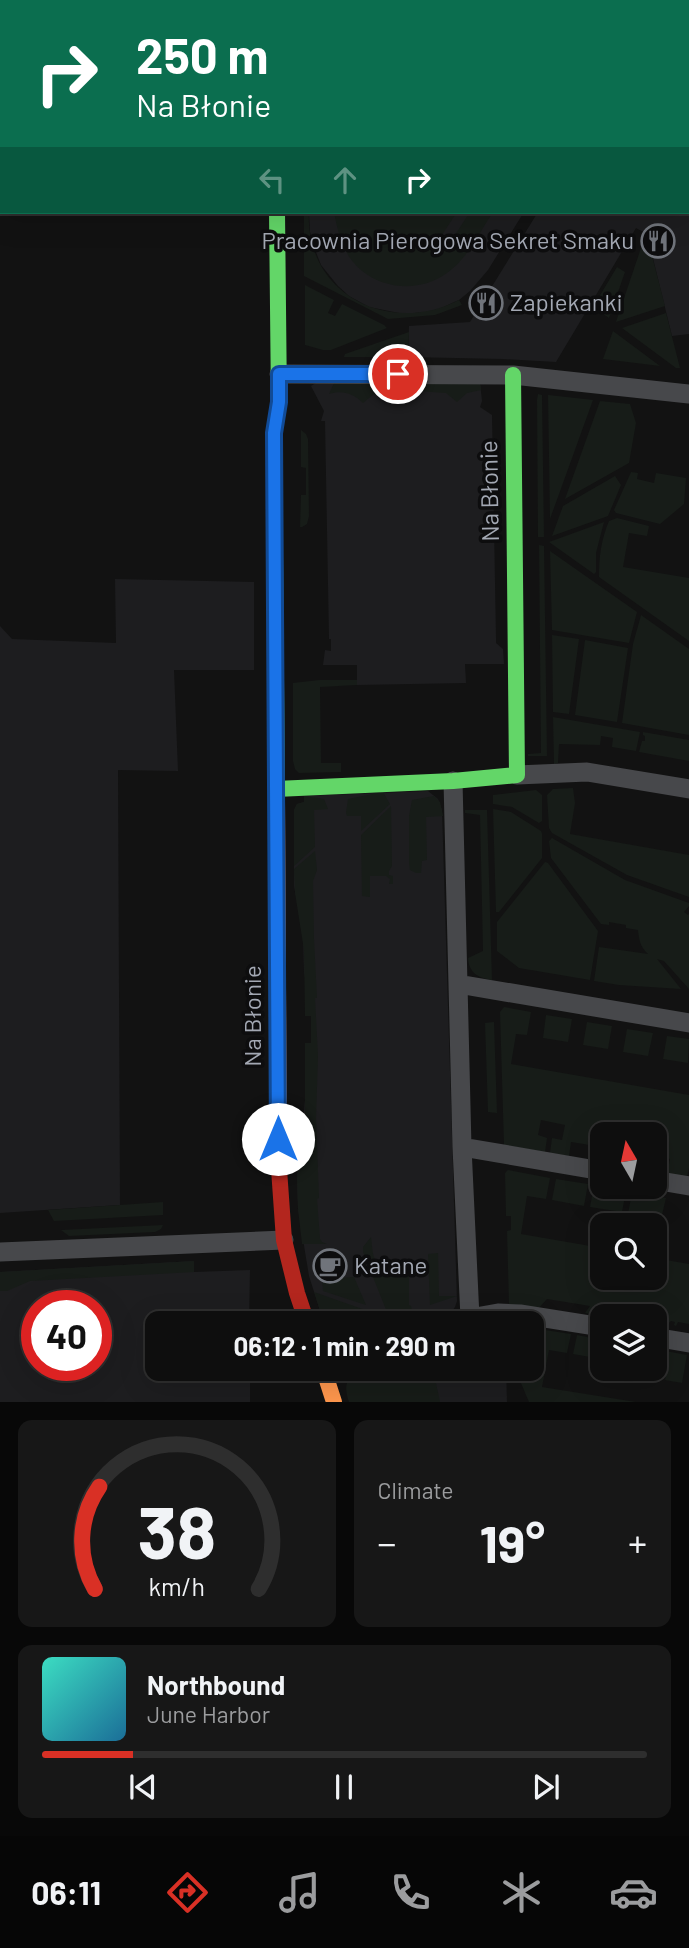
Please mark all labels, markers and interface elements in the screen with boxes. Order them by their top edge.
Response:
text: 250 m [136,25,269,84]
icon: right [21,28,112,119]
text: Na Błonie [136,85,271,123]
icon: left [253,161,291,199]
icon: ahead [326,161,364,199]
icon: right [399,161,437,199]
restaurant icon: Pracownia Pierogowa Sekret Smaku [639,222,677,260]
place label: Pracownia Pierogowa Sekret Smaku [261,225,634,254]
restaurant icon: Zapiekanki [467,284,505,322]
place label: Zapiekanki [510,287,623,316]
pin [368,344,428,404]
icon: arrive [379,355,417,393]
street label: Na Błonie [473,440,504,542]
street label: Na Błonie [237,965,266,1067]
position arrow [241,1102,315,1176]
north arrow [590,1122,667,1199]
map controls [590,1122,667,1381]
button: search [590,1213,667,1290]
cafe icon: Katane [311,1247,349,1285]
place label: Katane [354,1250,427,1279]
speed limit sign: 40 [21,1290,112,1381]
button: layers [590,1304,667,1381]
text: 06:12 · 1 min · 290 m [233,1330,456,1361]
text: Climate [378,1476,454,1504]
text: 38 [137,1487,216,1575]
text: 19° [479,1511,545,1573]
text: − [378,1519,397,1565]
text: + [628,1519,647,1565]
text: km/h [148,1571,205,1601]
text: Northbound [147,1669,285,1700]
text: June Harbor [147,1700,270,1728]
icon: previous [124,1768,162,1806]
icon: pause [325,1768,363,1806]
icon: next [527,1768,565,1806]
icon: directions [163,1868,212,1917]
icon: music [275,1868,324,1917]
icon: phone [386,1868,435,1917]
icon: climate [497,1868,546,1917]
icon: car [609,1868,658,1917]
text: 06:11 [31,1873,101,1911]

